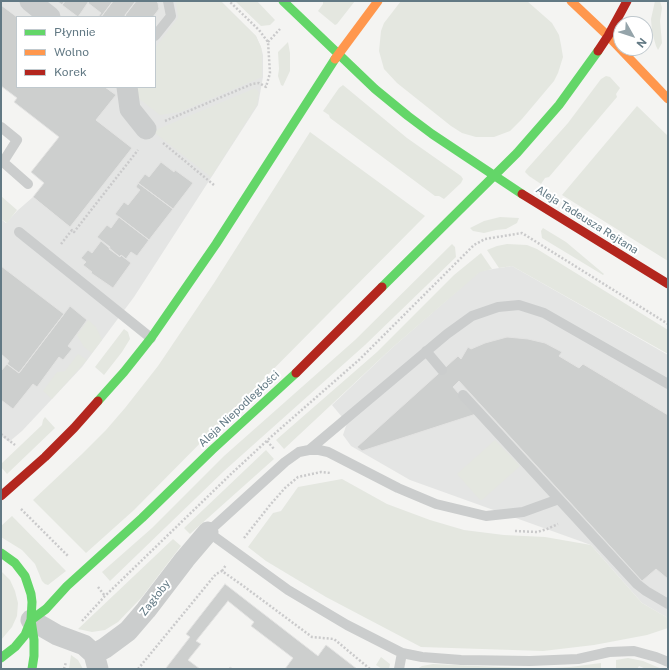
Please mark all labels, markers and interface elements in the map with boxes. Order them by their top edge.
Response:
legend [16,16,156,88]
north arrow [613,16,653,56]
text: Płynnie [54,25,96,39]
text: N [634,36,649,50]
text: Wolno [54,45,89,59]
text: Korek [54,65,87,79]
street label: Aleja Tadeusza Rejtana [533,183,641,257]
street label: Aleja Niepodległości [196,368,282,450]
street label: Zagłoby [137,577,173,619]

